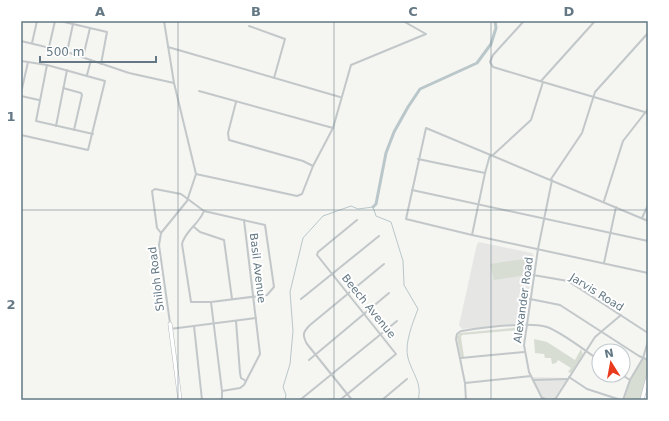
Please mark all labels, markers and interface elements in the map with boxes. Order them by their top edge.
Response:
text: A [95,4,105,19]
text: B [251,4,261,19]
text: C [408,4,418,19]
text: D [564,4,575,19]
scale bar [40,38,156,64]
text: 500 m [46,45,84,59]
text: 1 [6,109,16,124]
street label: Basil Avenue [247,232,268,304]
street label: Shiloh Road [146,246,167,312]
street label: Alexander Road [511,256,536,344]
street label: Jarvis Road [567,270,626,314]
street label: Beech Avenue [339,272,398,341]
text: 2 [6,297,16,312]
north arrow [591,343,631,383]
text: N [603,346,615,361]

